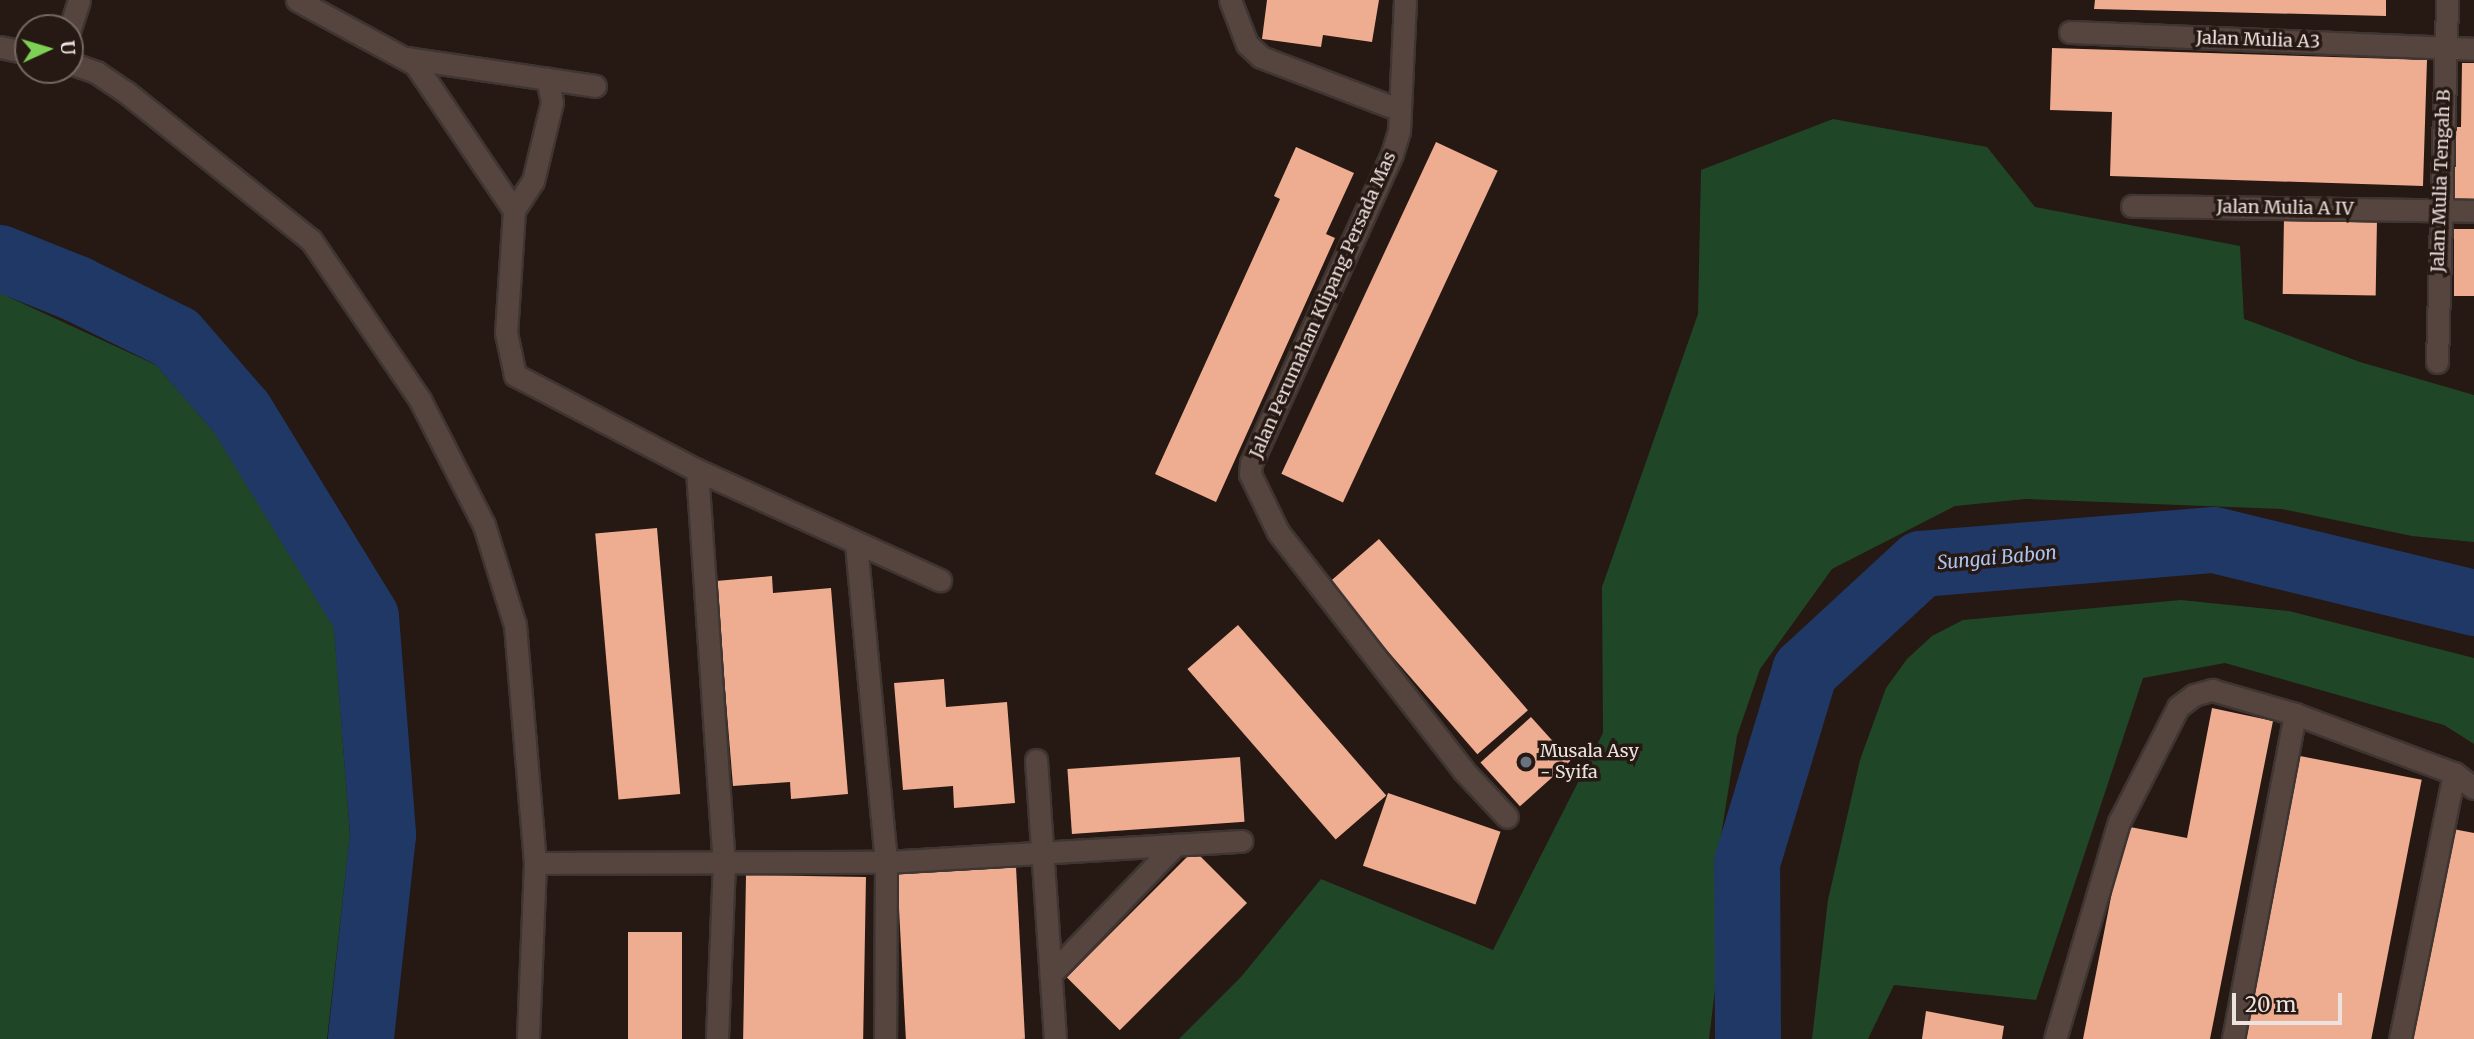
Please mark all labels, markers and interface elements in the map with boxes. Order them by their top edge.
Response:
north arrow [14,14,84,84]
street label: Jalan Mulia A3 [2196,27,2320,53]
text: U [55,40,80,56]
street label: Jalan Mulia Tengah B [2427,89,2455,273]
street label: Jalan Perumahan Klipang Persada Mas [1245,148,1401,462]
street label: Jalan Mulia A IV [2216,196,2354,220]
water label: Sungai Babon [1936,541,2058,575]
place label: Musala Asy - Syifa [1540,741,1639,784]
marker: Musala Asy - Syifa [1518,754,1534,770]
scale bar [2236,979,2346,1023]
text: 20 m [2245,991,2296,1018]

